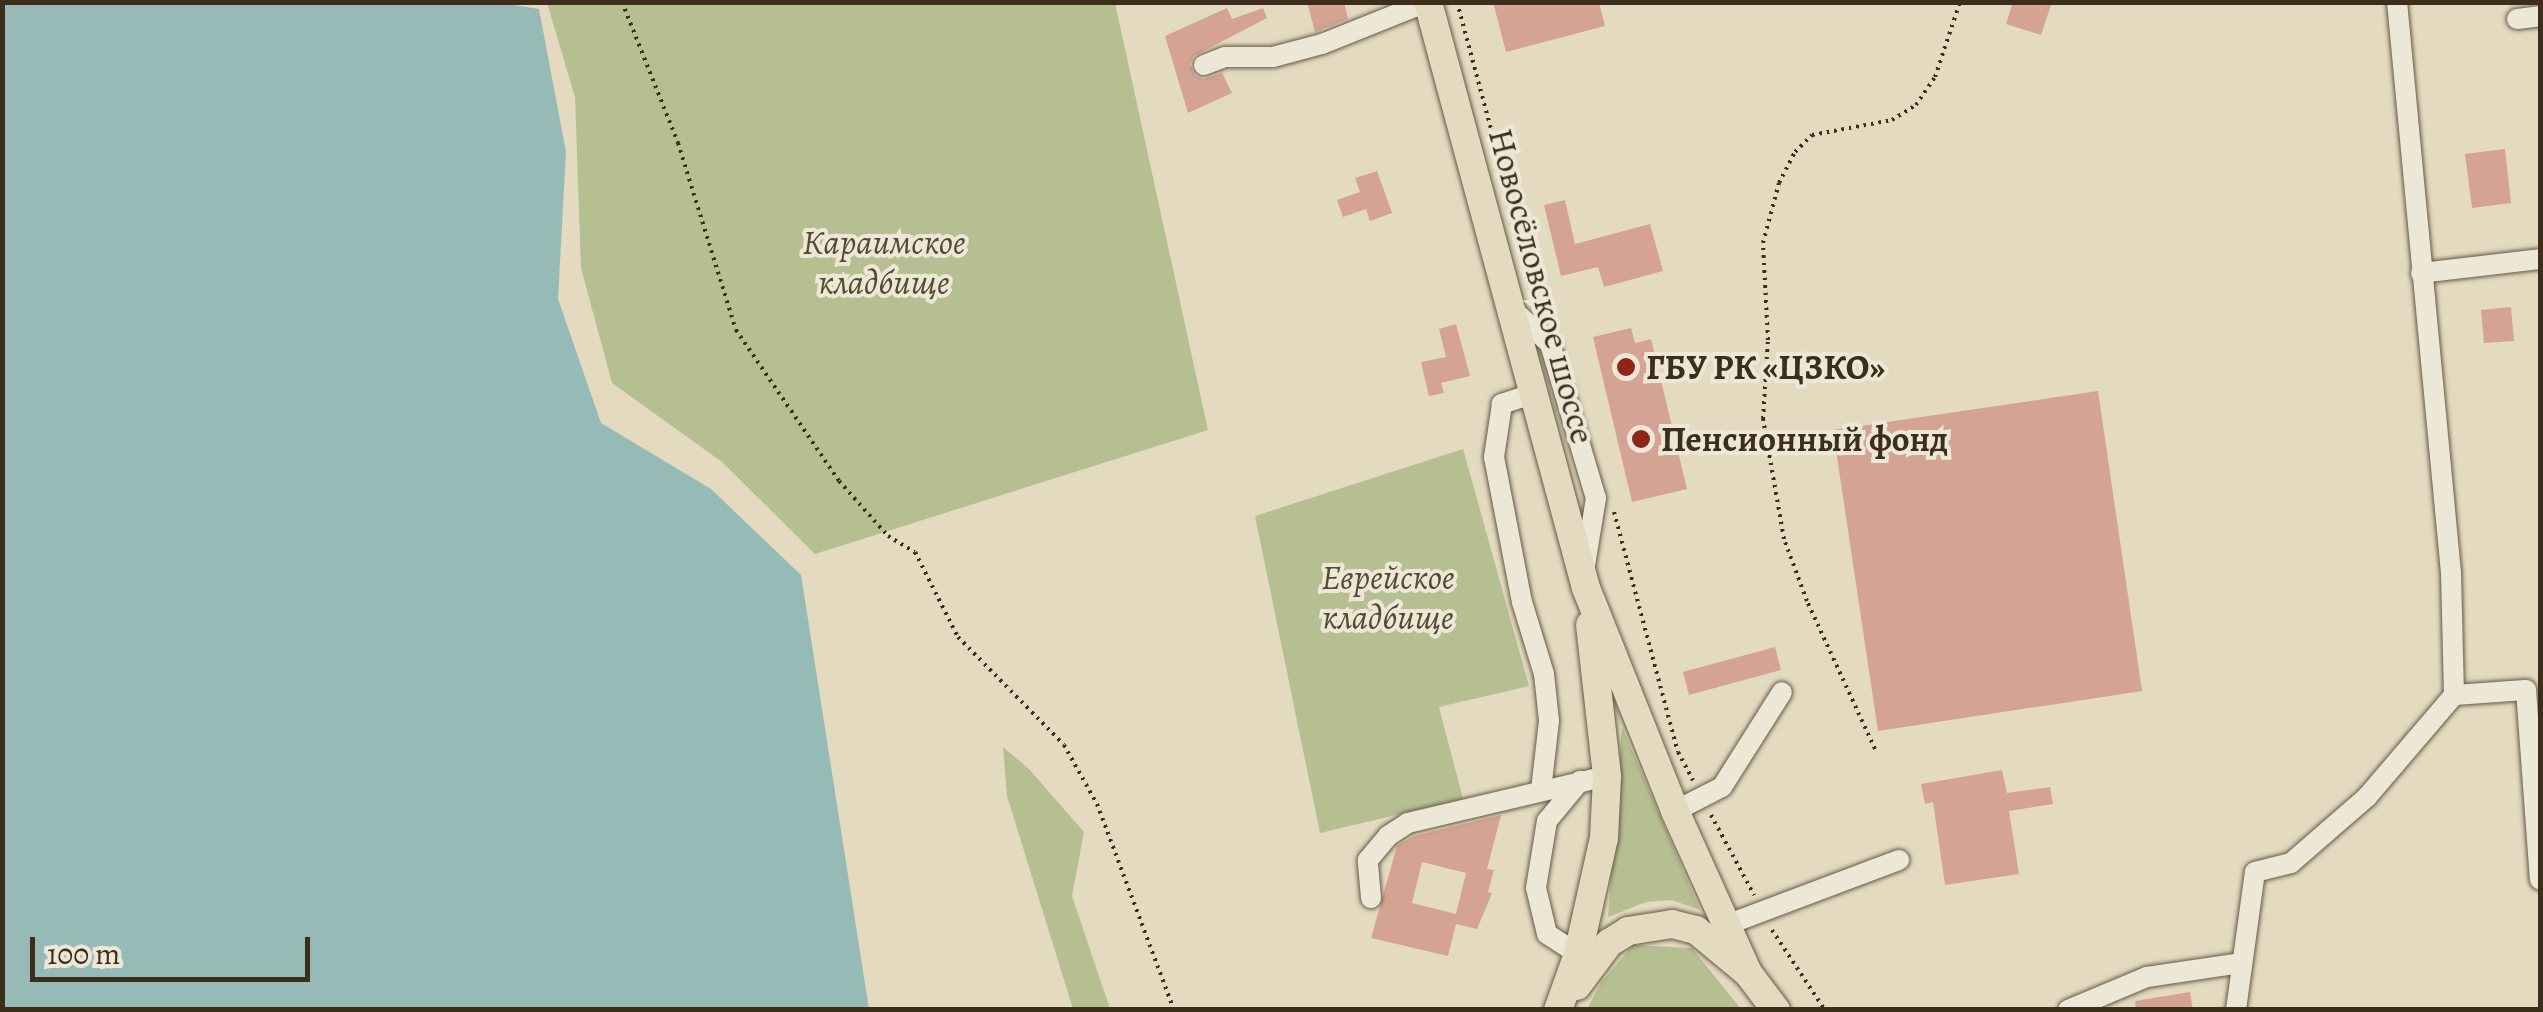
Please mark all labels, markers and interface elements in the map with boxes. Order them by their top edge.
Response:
street label: Новосёловское шоссе [1480,124,1604,448]
park label: Караимское кладбище [802,221,966,303]
place label: ГБУ РК «ЦЗКО» [1646,346,1885,388]
marker: ГБУ РК «ЦЗКО» [1615,356,1637,378]
place label: Пенсионный фонд [1661,418,1948,460]
marker: Пенсионный фонд [1630,428,1652,450]
park label: Еврейское кладбище [1321,556,1455,638]
scale bar [35,917,315,979]
text: 100 m [47,934,120,974]

